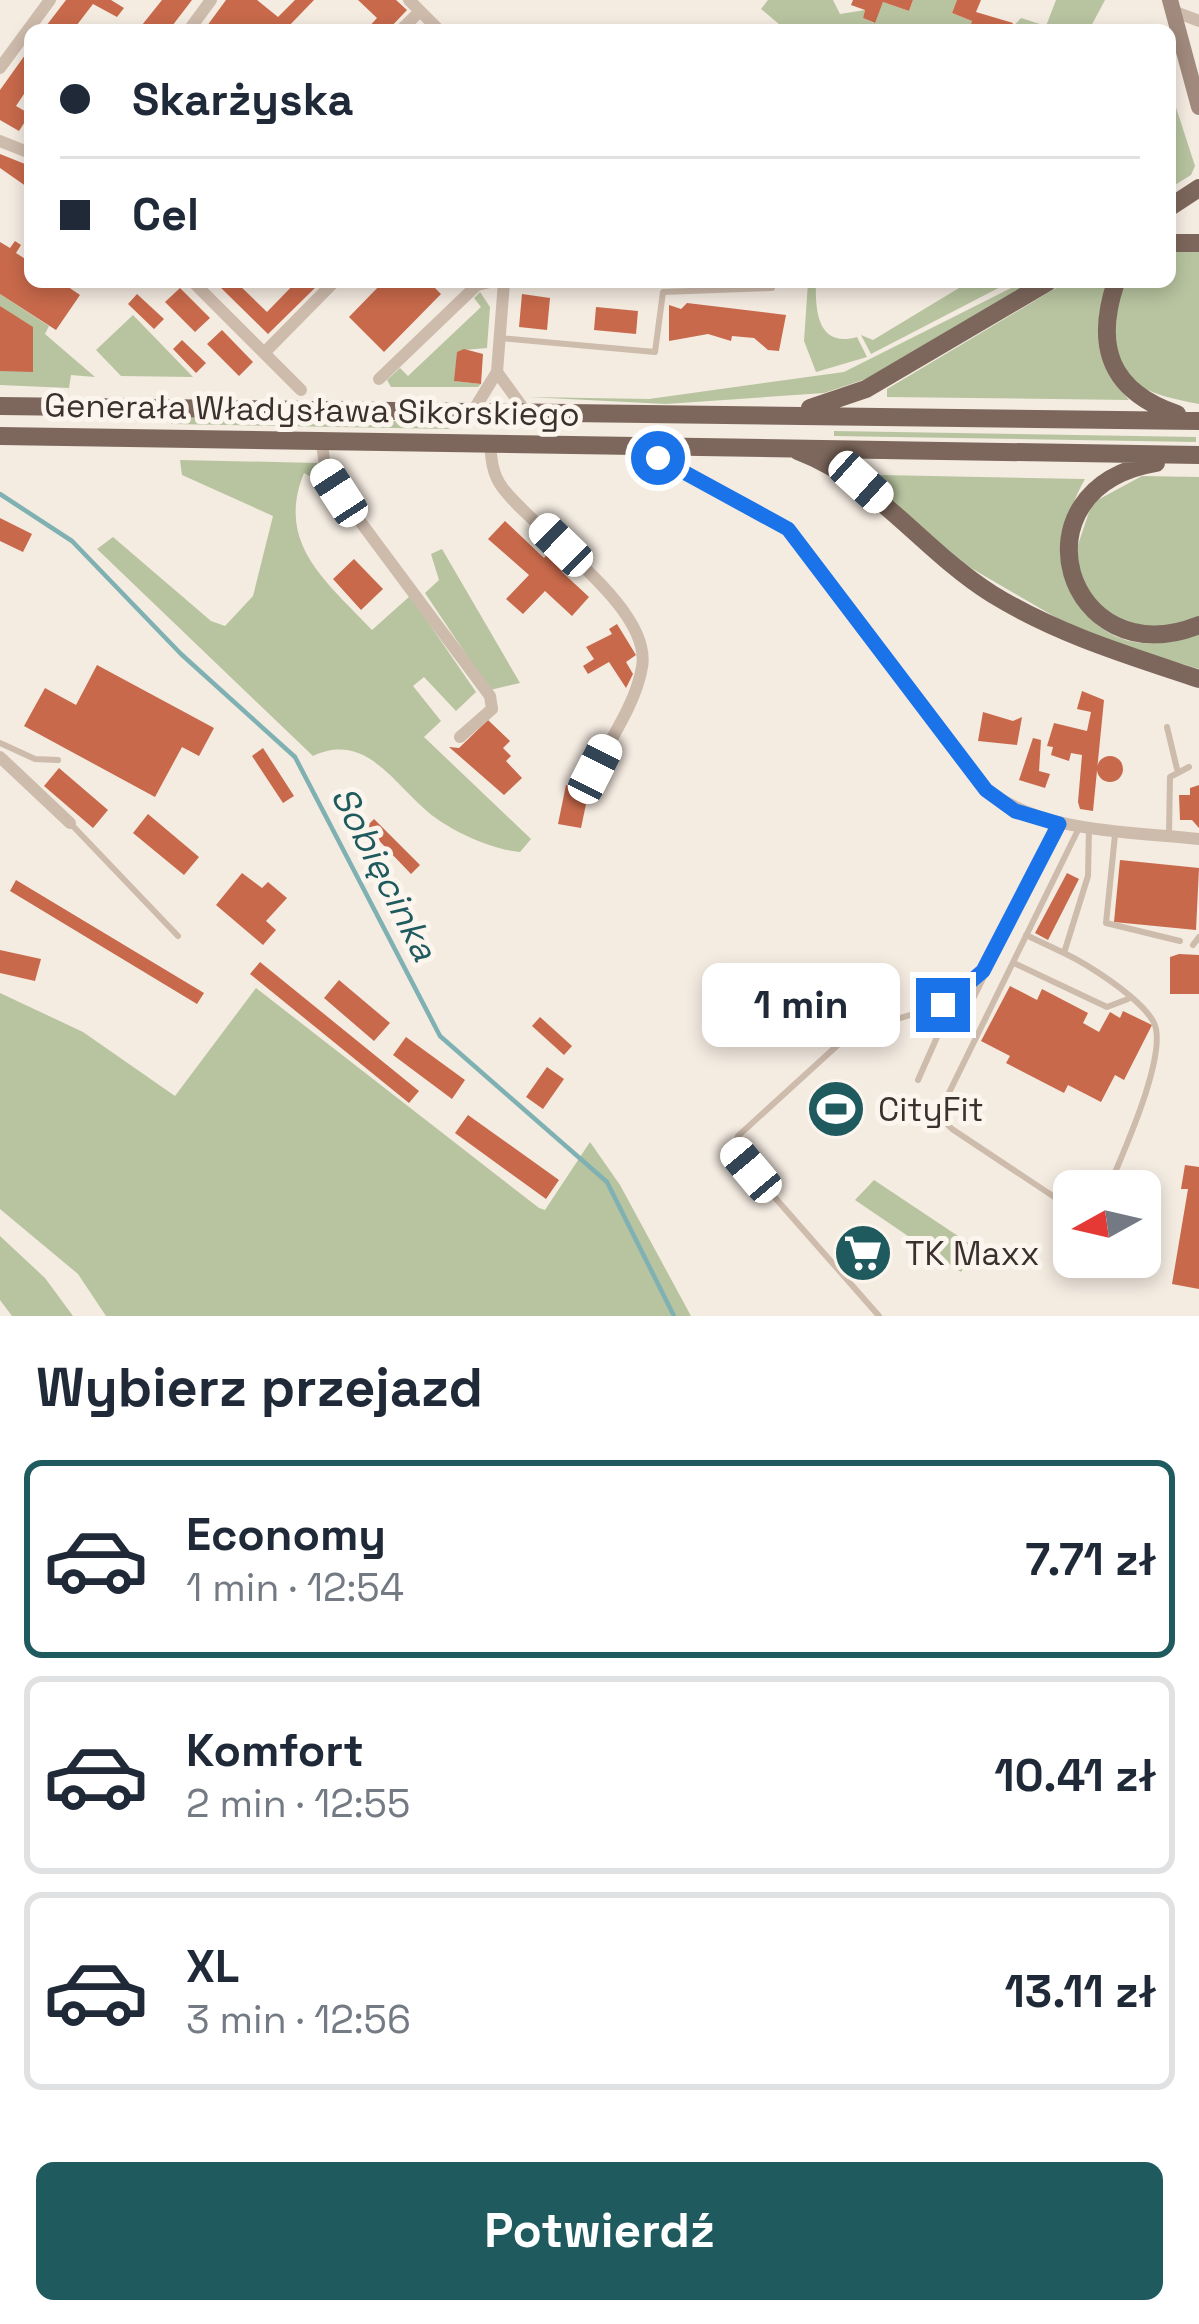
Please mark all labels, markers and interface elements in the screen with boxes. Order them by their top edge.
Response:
text: Skarżyska [132,71,354,128]
text: Cel [132,186,199,243]
street label: Generała Władysława Sikorskiego [44,384,580,436]
route start [631,431,685,485]
car [822,445,900,519]
car [304,453,374,533]
car [523,507,599,583]
car [563,729,627,809]
water label: Sobięcinka [321,778,448,969]
callout: 1 min [703,963,901,1047]
route end [916,978,970,1032]
text: 1 min [753,980,849,1029]
sports icon: CityFit [805,1078,867,1140]
place label: CityFit [878,1089,984,1131]
car [714,1131,788,1209]
north arrow [1053,1170,1161,1278]
map controls [1053,1170,1161,1278]
supermarket icon: TK Maxx [832,1222,894,1284]
place label: TK Maxx [905,1233,1040,1275]
text: Wybierz przejazd [36,1353,483,1422]
icon: car [42,1505,150,1613]
text: Economy [186,1506,386,1563]
text: 7.71 zł [1025,1531,1157,1588]
text: 1 min · 12:54 [186,1563,404,1612]
icon: car [42,1721,150,1829]
text: Komfort [186,1722,364,1779]
text: 10.41 zł [994,1747,1157,1804]
text: 2 min · 12:55 [186,1779,410,1828]
icon: car [42,1937,150,2045]
text: XL [186,1938,239,1995]
text: 13.11 zł [1004,1963,1157,2020]
text: 3 min · 12:56 [186,1995,411,2044]
button: Potwierdź [36,2162,1163,2300]

